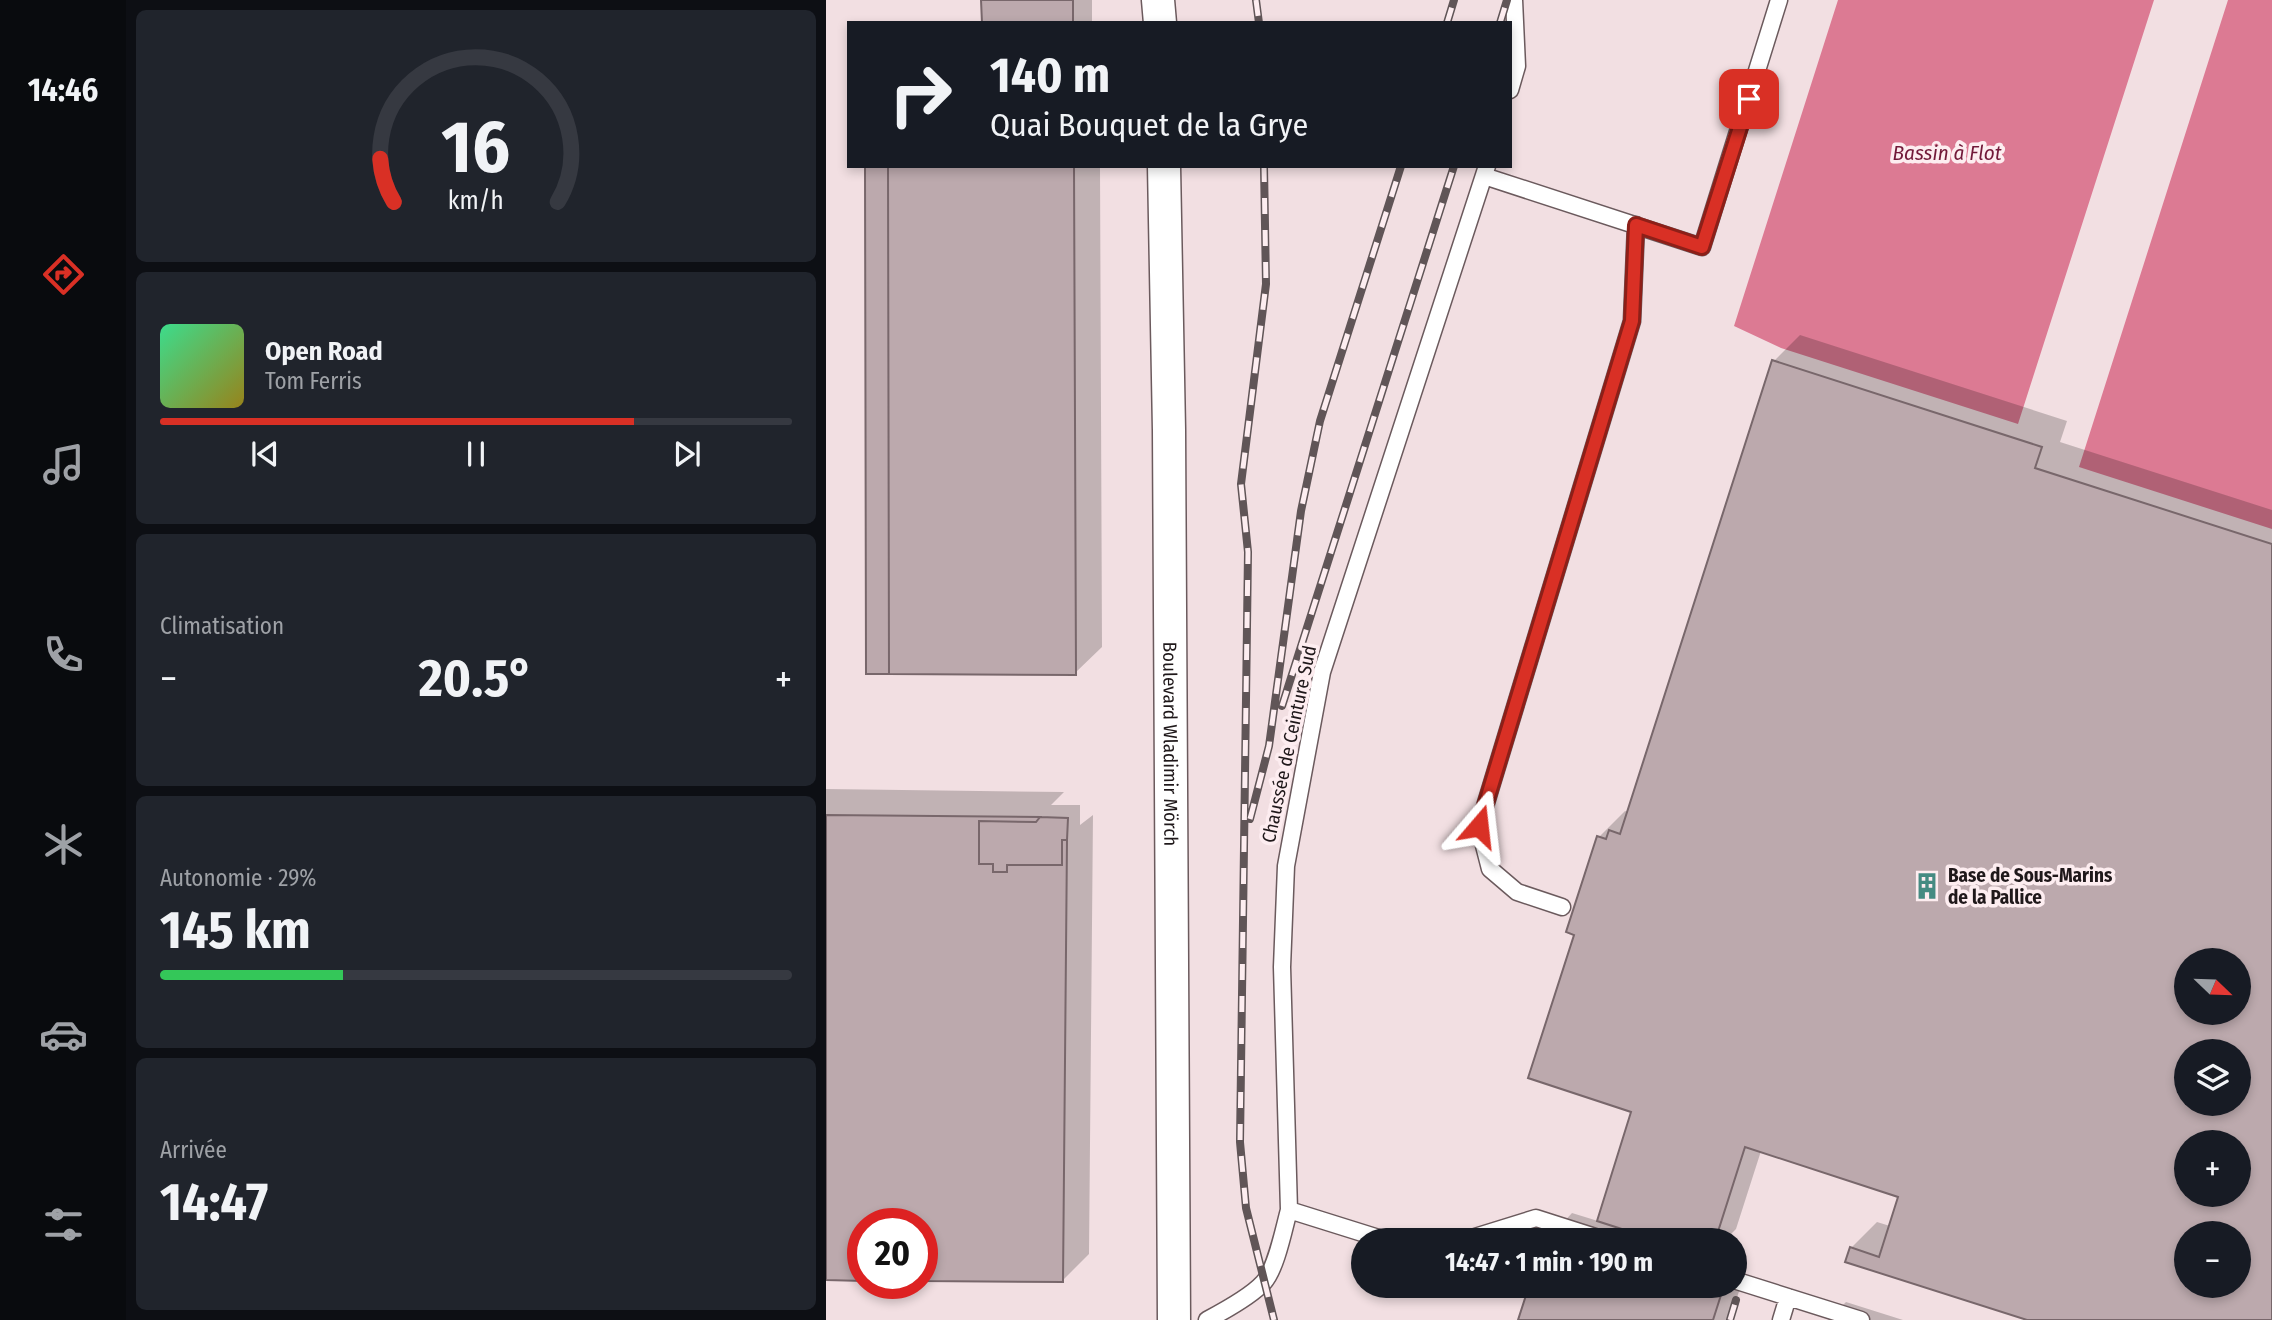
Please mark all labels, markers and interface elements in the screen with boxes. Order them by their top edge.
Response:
text: 140 m [990,46,1110,105]
icon: right [875,49,966,140]
pin [1719,69,1779,129]
text: 14:46 [28,71,98,109]
icon: arrive [1730,80,1768,118]
text: 16 [442,104,510,191]
text: Quai Bouquet de la Grye [990,106,1308,144]
water label: Bassin à Flot [1893,140,2002,166]
text: km/h [448,186,504,216]
icon: directions [39,250,88,299]
text: Open Road [265,336,383,367]
text: Tom Ferris [265,367,362,395]
icon: previous [246,435,284,473]
icon: pause [457,435,495,473]
icon: next [668,435,706,473]
icon: music [39,440,88,489]
text: Climatisation [160,612,284,640]
icon: phone [39,630,88,679]
street label: Boulevard Wladimir Mörch [1159,642,1183,846]
street label: Chaussée de Ceinture Sud [1257,643,1321,845]
text: 20.5° [419,647,533,710]
text: − [160,656,177,702]
text: + [775,656,792,702]
position arrow [1442,789,1516,863]
icon: climate [39,820,88,869]
text: Autonomie · 29% [160,864,317,892]
place label: Base de Sous-Marins de la Pallice [1948,864,2113,909]
building icon: Base de Sous-Marins de la Pallice [1912,871,1942,901]
text: 145 km [160,899,311,962]
north arrow [2174,948,2250,1026]
map controls [2174,948,2251,1298]
icon: car [39,1010,88,1059]
button: layers [2174,1039,2251,1116]
button: + [2174,1130,2251,1207]
text: Arrivée [160,1136,227,1164]
text: 14:47 [160,1171,268,1234]
icon: filters [39,1200,88,1249]
speed limit sign: 20 [847,1208,938,1299]
button: − [2174,1221,2251,1298]
text: 14:47 · 1 min · 190 m [1445,1247,1653,1278]

